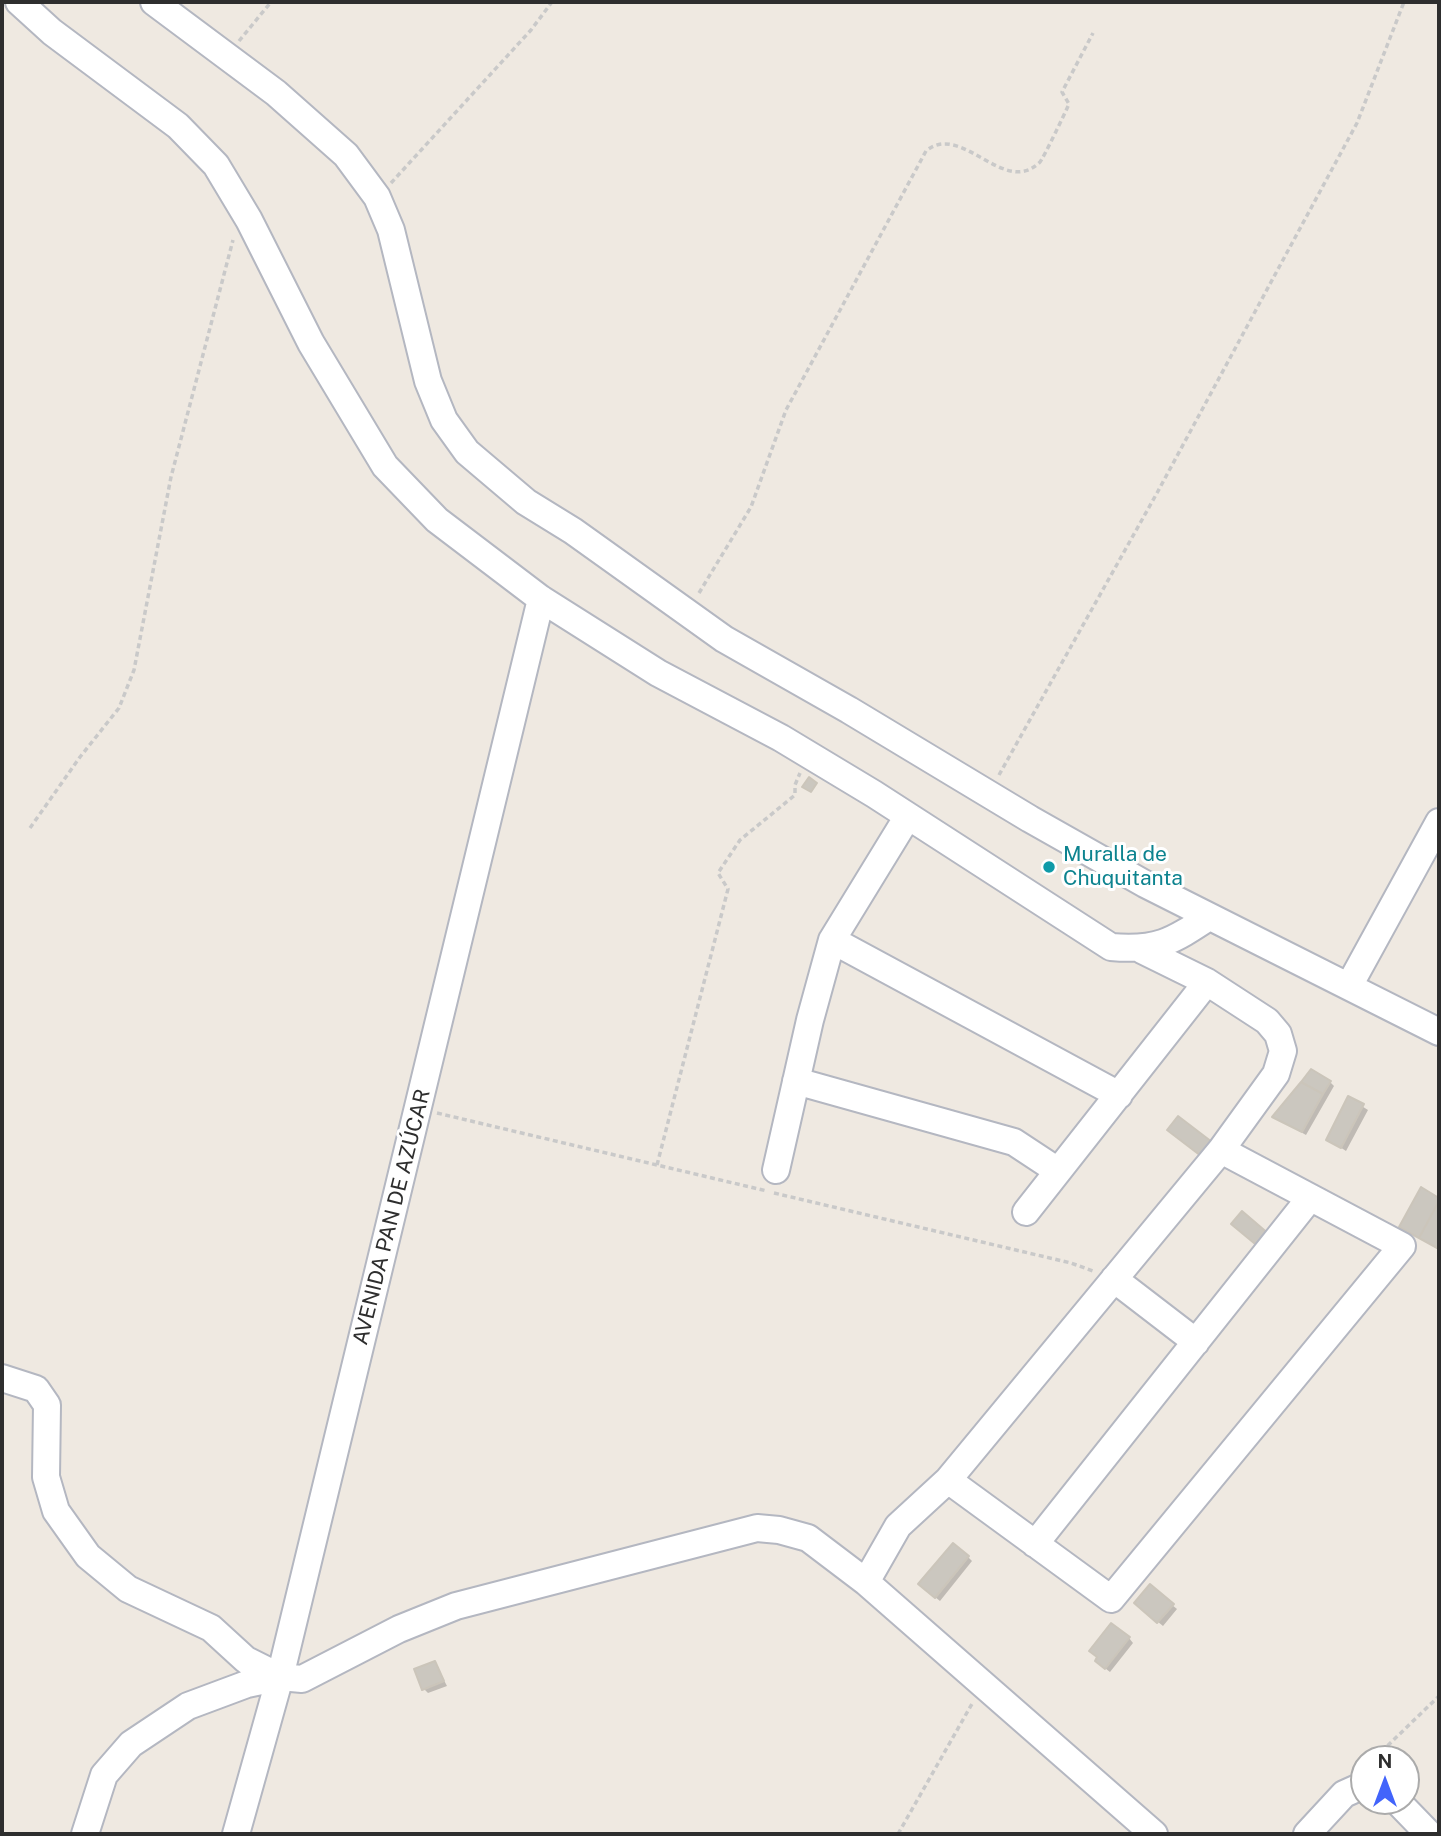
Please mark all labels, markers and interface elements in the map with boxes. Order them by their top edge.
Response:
place label: Muralla de Chuquitanta [1063,842,1183,892]
marker: Muralla de Chuquitanta [1041,859,1057,875]
street label: AVENIDA PAN DE AZÚCAR [348,1087,436,1347]
north arrow [1350,1745,1420,1815]
text: N [1378,1750,1392,1772]

